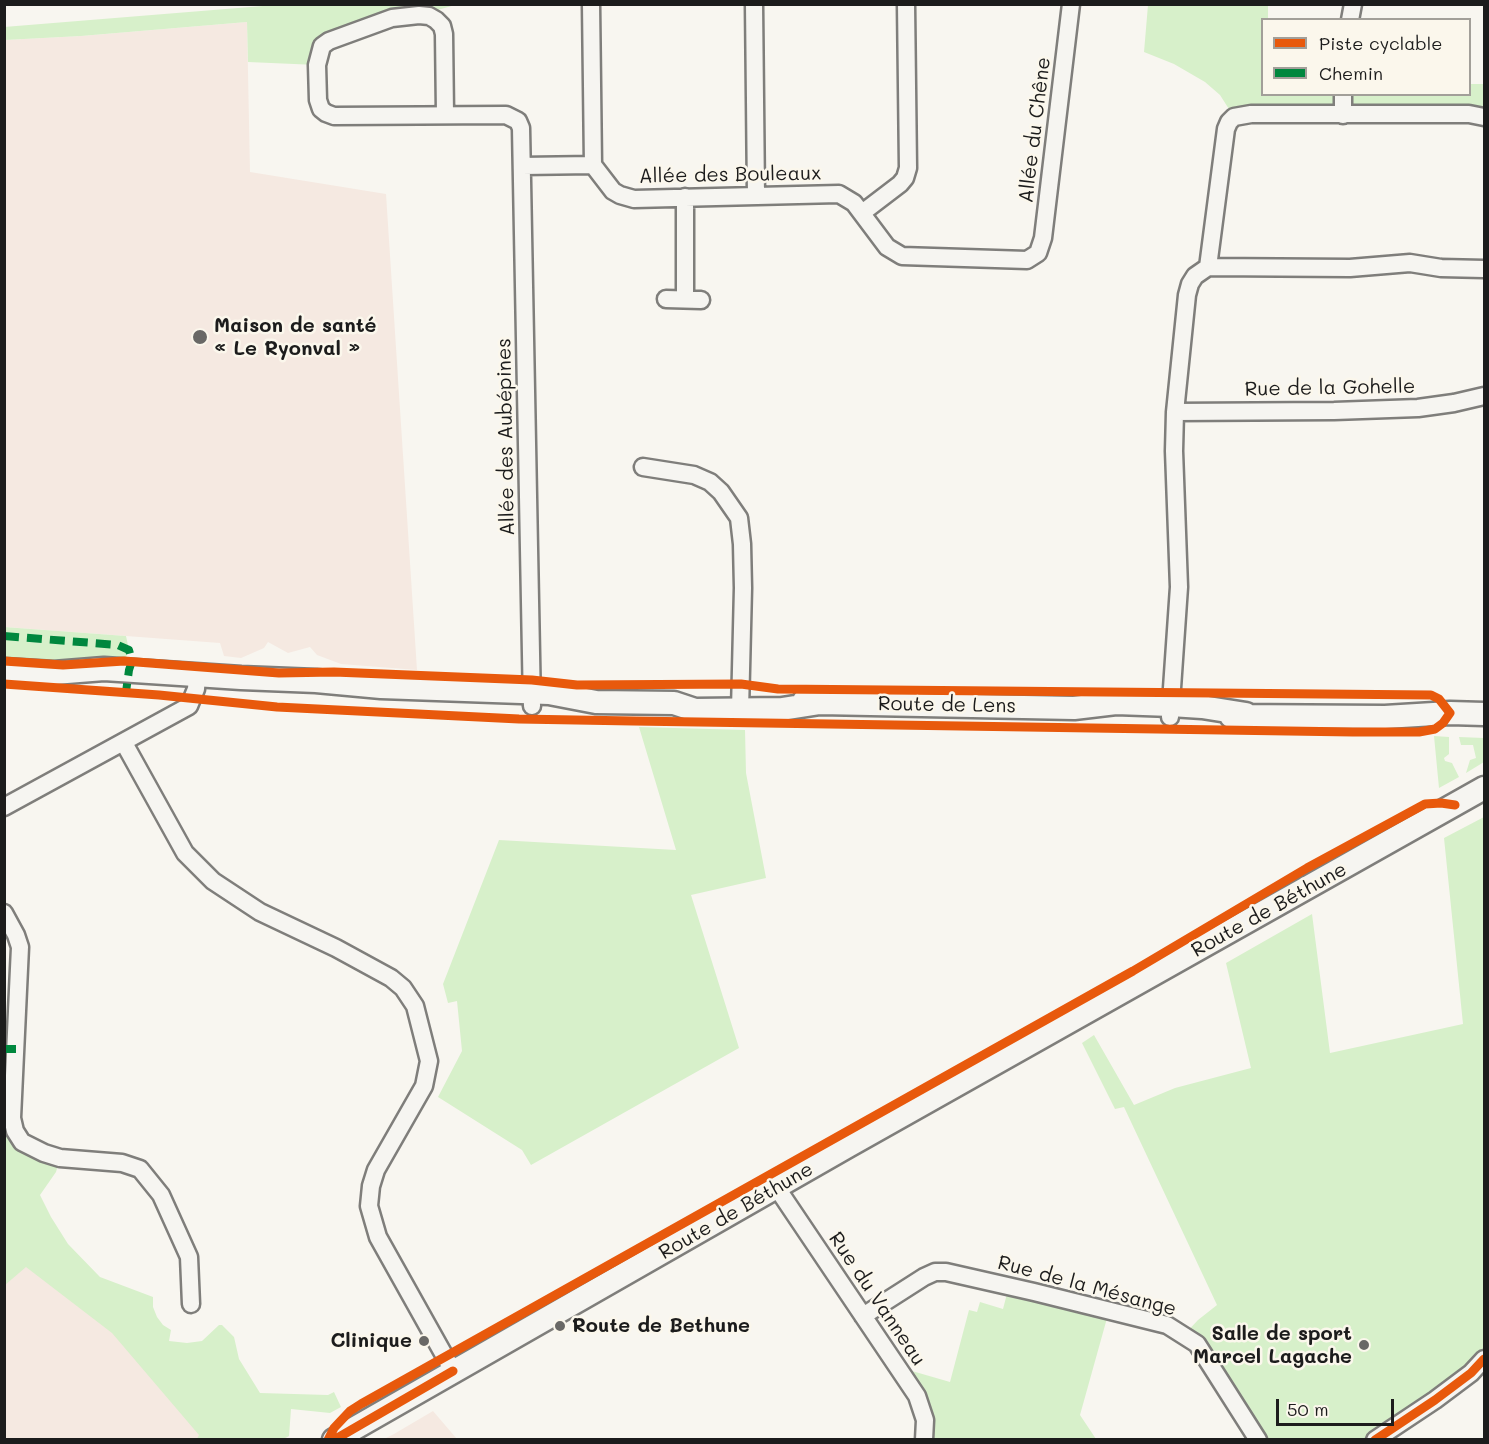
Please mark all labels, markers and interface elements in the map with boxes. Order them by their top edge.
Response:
legend [1261,18,1471,96]
text: Piste cyclable [1319,31,1443,55]
street label: Allée du Chêne [1014,56,1056,204]
text: Chemin [1319,61,1383,85]
street label: Allée des Bouleaux [639,161,821,189]
place label: Maison de santé « Le Ryonval » [214,314,377,361]
marker: Maison de santé « Le Ryonval » [191,328,209,346]
street label: Allée des Aubépines [492,338,520,536]
street label: Rue de la Gohelle [1244,375,1416,401]
street label: Route de Lens [878,692,1016,718]
street label: Route de Béthune [1187,857,1351,963]
street label: Route de Béthune [655,1157,817,1265]
street label: Rue du Vanneau [823,1228,931,1370]
street label: Rue de la Mésange [995,1251,1179,1321]
place label: Route de Bethune [572,1314,750,1338]
marker: Route de Bethune [553,1319,567,1333]
place label: Salle de sport Marcel Lagache [1193,1322,1352,1369]
place label: Clinique [330,1329,412,1353]
marker: Clinique [417,1334,431,1348]
marker: Salle de sport Marcel Lagache [1357,1338,1371,1352]
scale bar [1279,1387,1398,1425]
text: 50 m [1287,1397,1329,1421]

